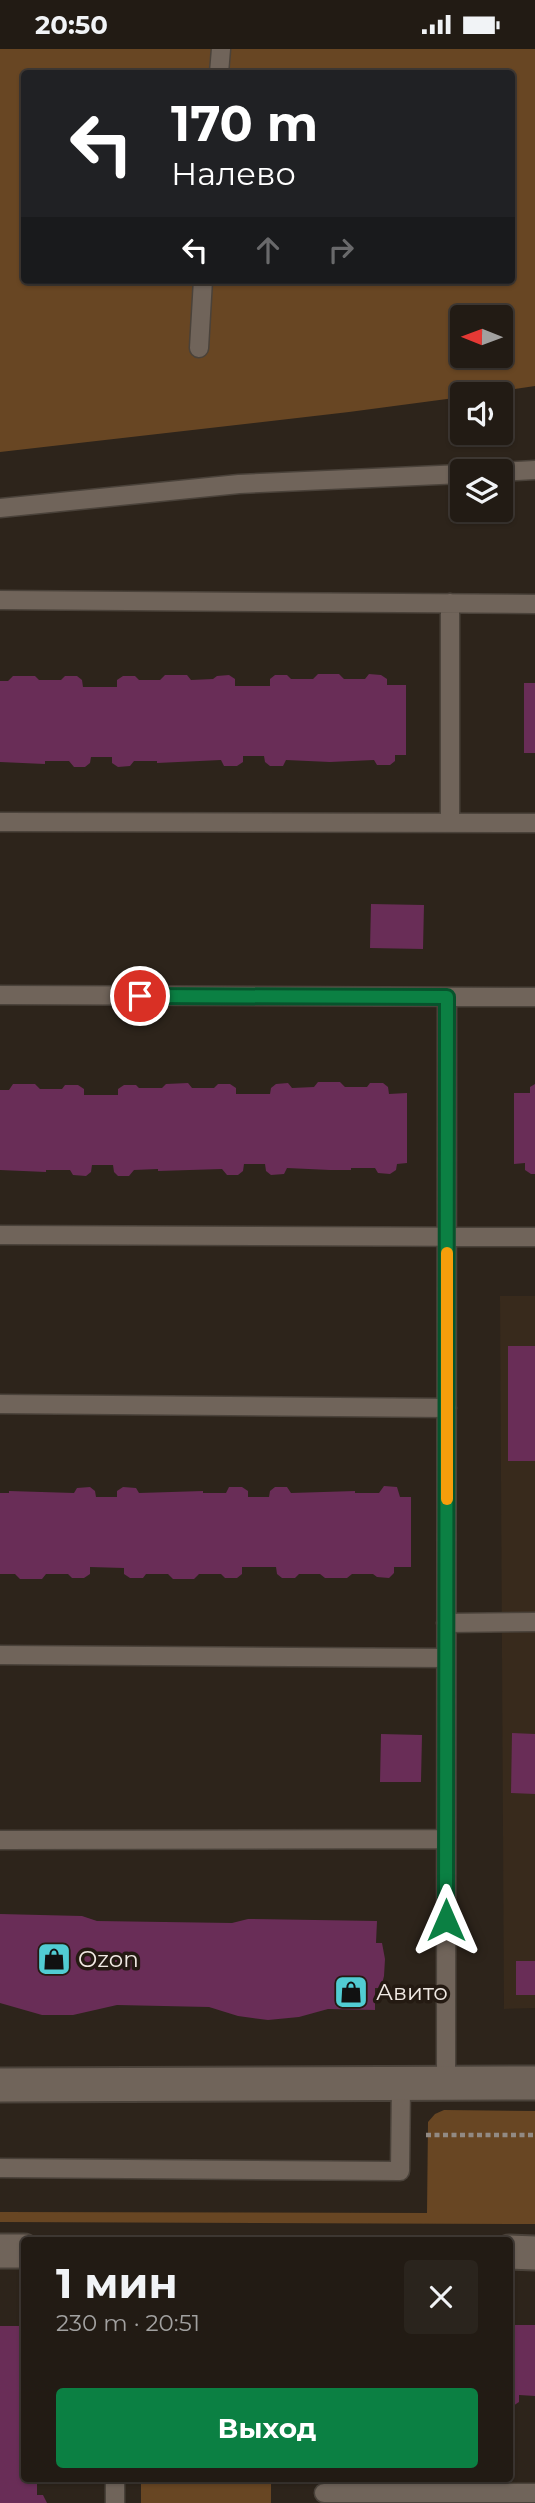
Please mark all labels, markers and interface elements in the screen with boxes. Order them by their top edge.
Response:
text: 20:50 [35,9,108,41]
text: 170 m [171,94,318,153]
icon: left [56,98,147,189]
text: Налево [171,154,296,193]
icon: left [176,231,214,269]
icon: ahead [249,231,287,269]
icon: right [322,231,360,269]
north arrow [450,305,513,367]
map controls [450,305,513,522]
button: sound [450,382,513,445]
button: layers [450,459,513,522]
pin [110,966,170,1026]
icon: arrive [121,977,159,1015]
position arrow [409,1883,483,1957]
shop icon: Ozon [35,1940,73,1978]
place label: Ozon [78,1945,139,1973]
shop icon: Авито [332,1973,370,2011]
place label: Авито [376,1978,448,2006]
text: 1 мин [56,2257,178,2309]
button: close [404,2260,478,2334]
text: 230 m · 20:51 [56,2309,200,2337]
button: Выход [56,2388,478,2468]

